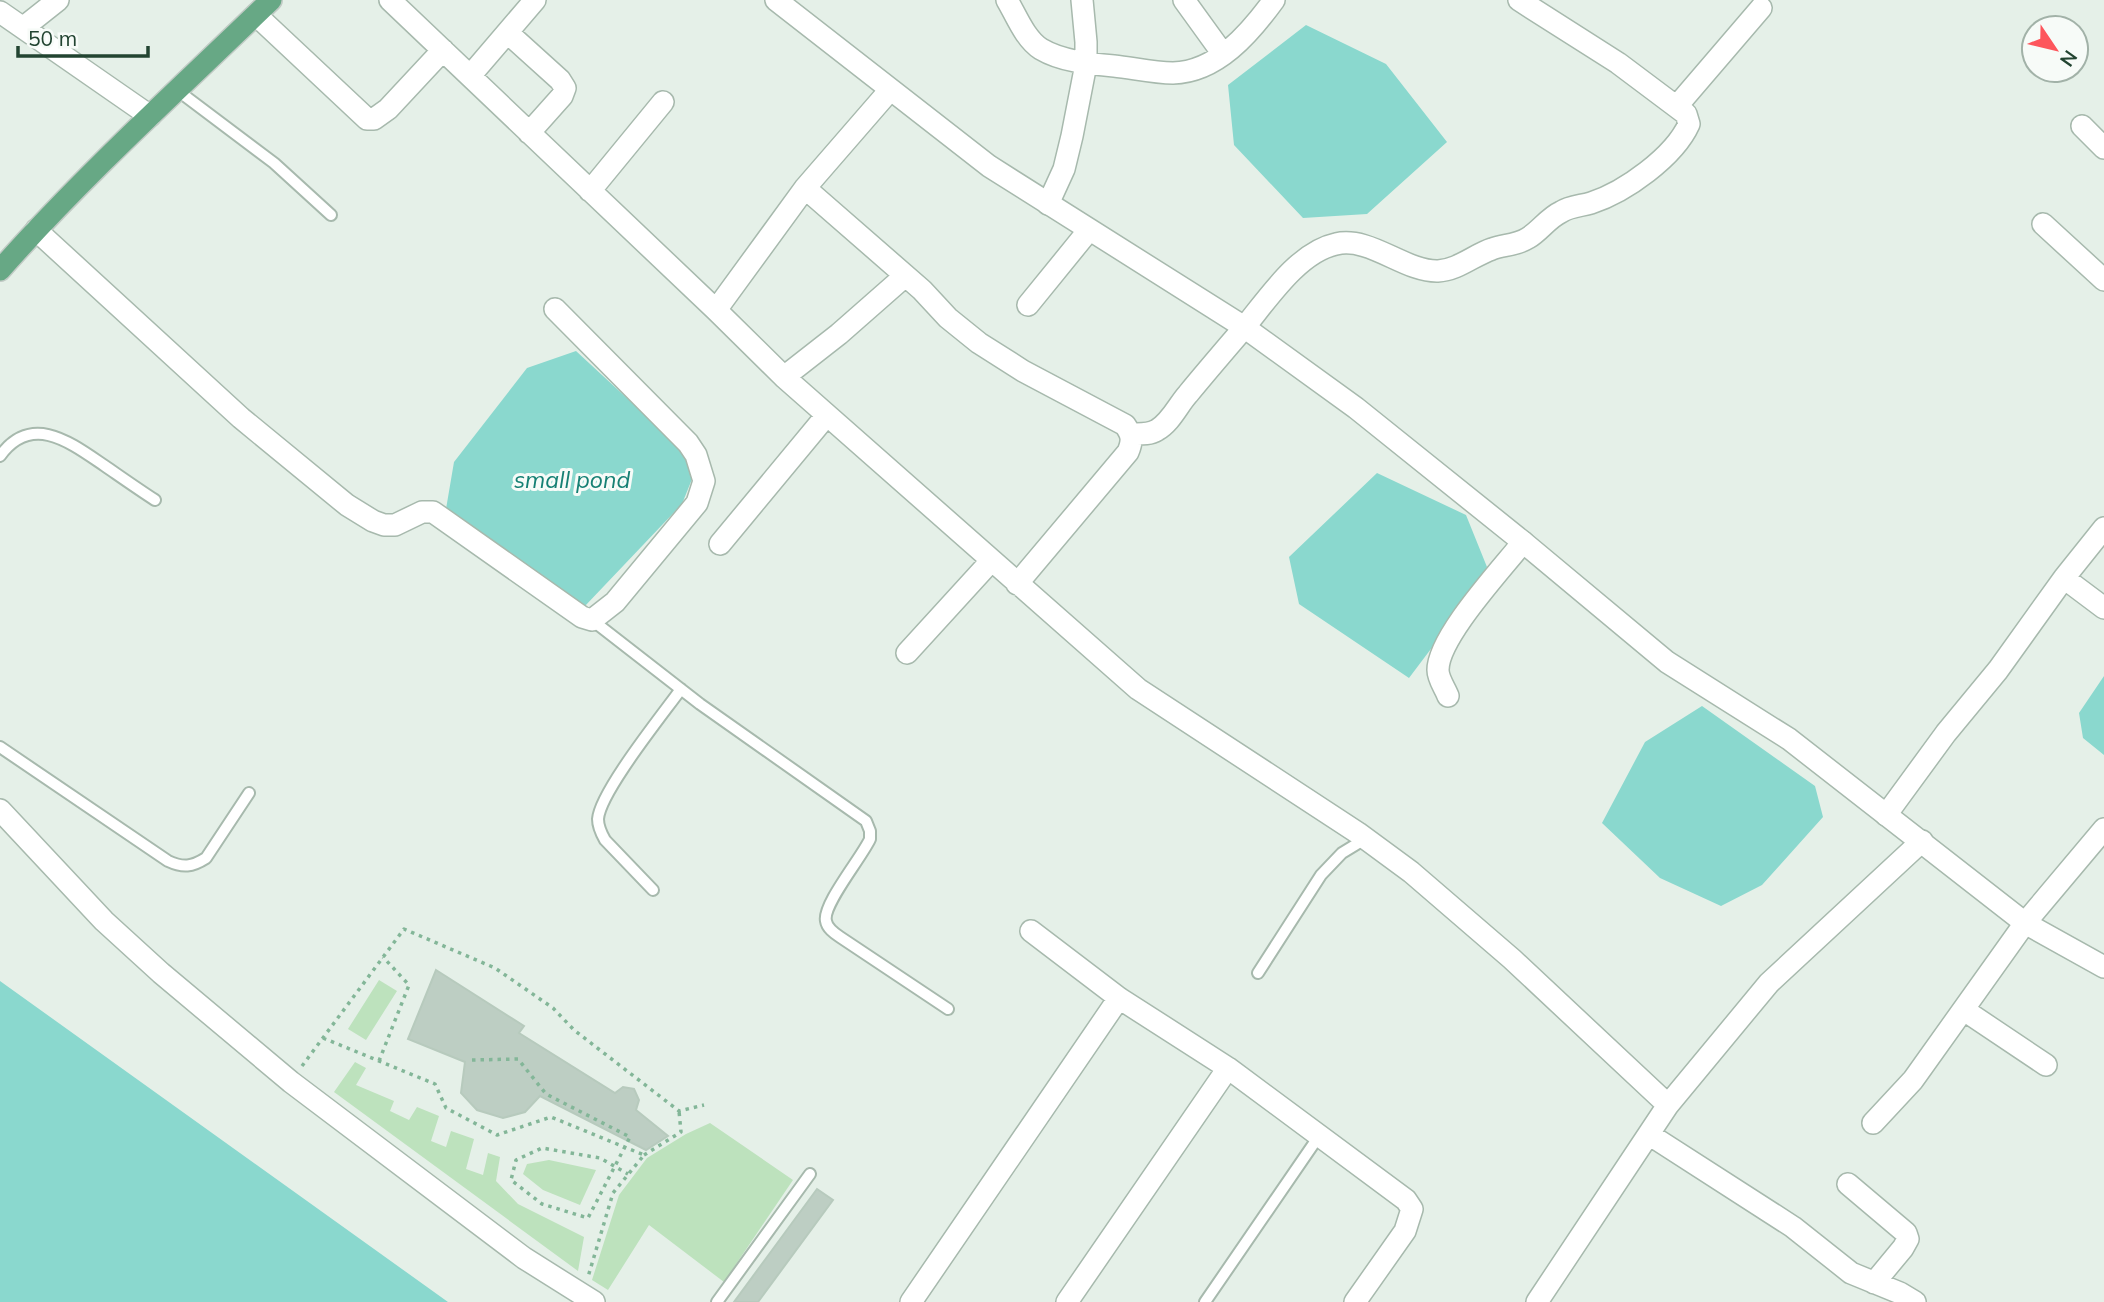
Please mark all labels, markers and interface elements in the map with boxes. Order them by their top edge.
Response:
scale bar [18,14,147,58]
north arrow [2020,14,2090,84]
text: 50 m [28,25,77,51]
text: N [2055,46,2083,72]
water label: small pond [514,465,630,494]

